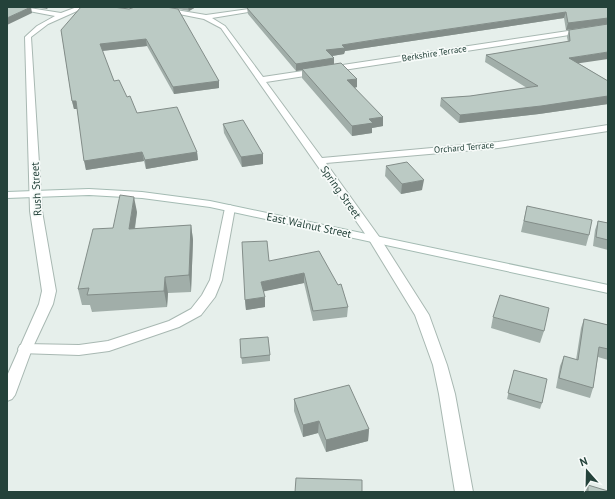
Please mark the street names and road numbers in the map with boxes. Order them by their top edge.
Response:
street label: Berkshire Terrace [401,42,468,64]
street label: Orchard Terrace [434,139,495,155]
street label: Rush Street [28,161,44,216]
street label: Spring Street [318,163,365,221]
street label: East Walnut Street [265,209,353,241]

